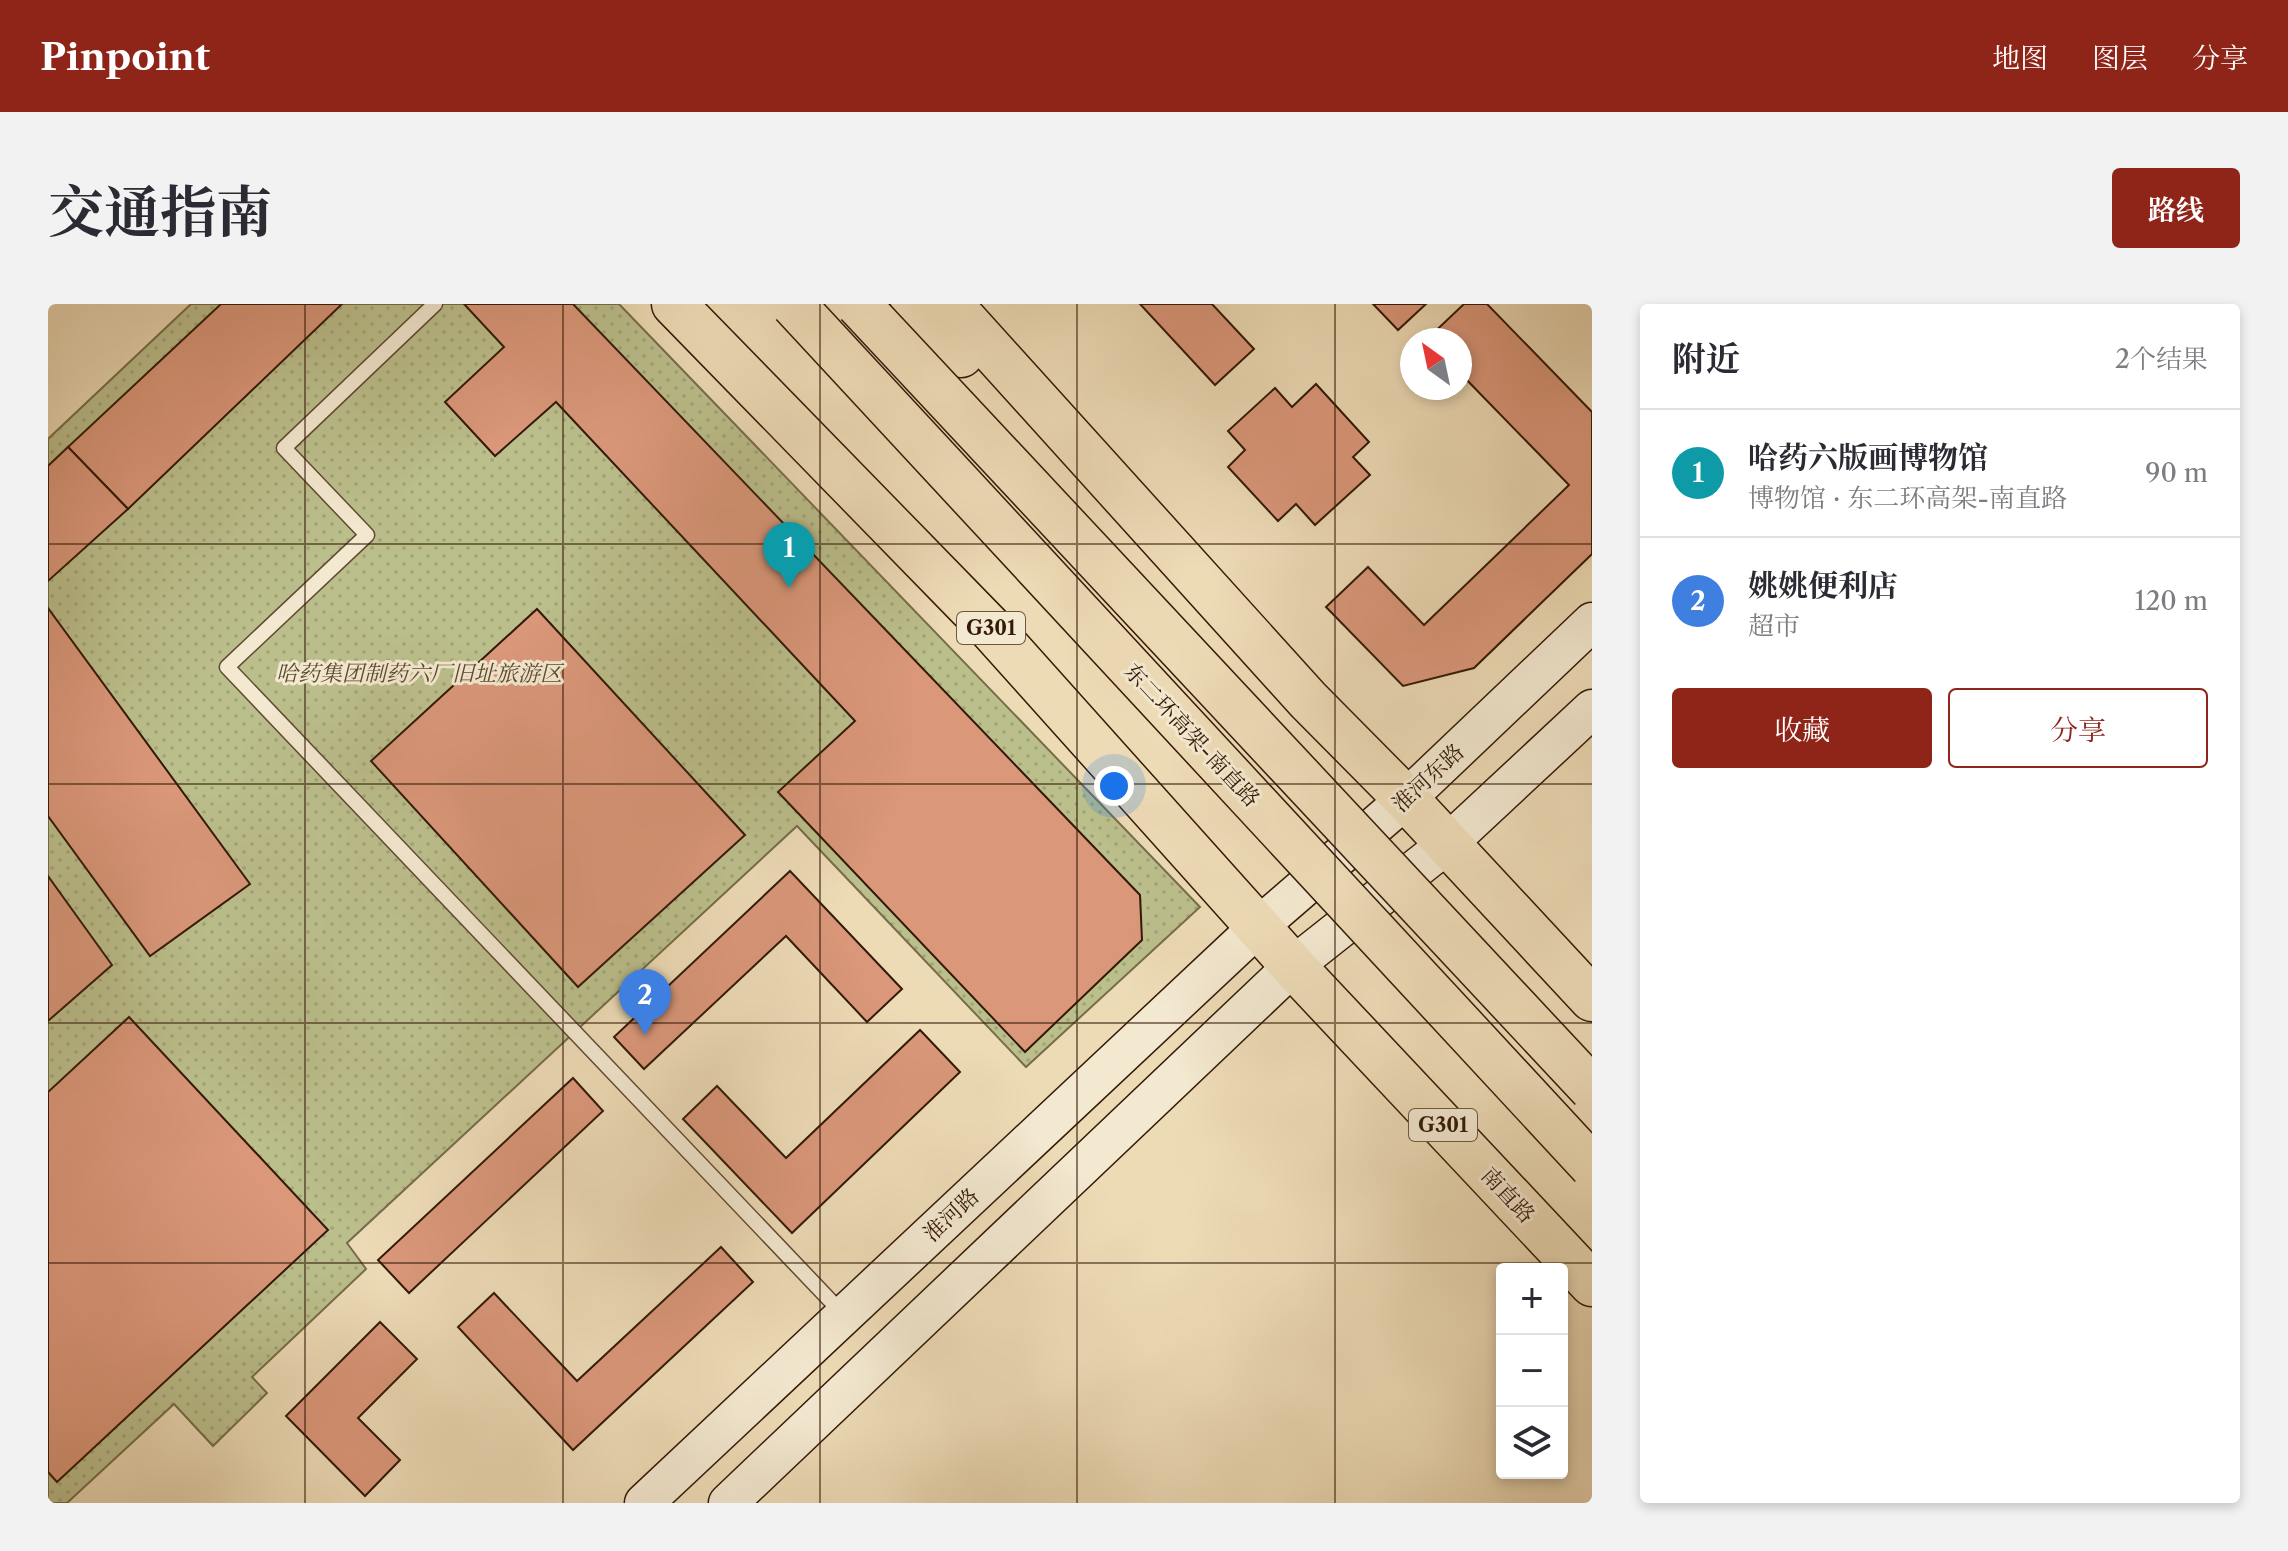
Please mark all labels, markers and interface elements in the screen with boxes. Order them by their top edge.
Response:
text: Pinpoint [40,33,210,80]
text: 地图 [1992,41,2048,75]
text: 图层 [2092,41,2148,75]
text: 分享 [2192,41,2248,75]
button: 路线 [2112,168,2240,248]
text: 交通指南 [48,178,272,247]
north arrow [1400,328,1472,400]
text: 附近 [1672,338,1740,380]
text: 2个结果 [2115,343,2208,375]
text: 哈药六版画博物馆 [1748,439,1988,476]
text: 1 [1692,457,1704,489]
text: 90 m [2145,457,2208,489]
text: 博物馆 · 东二环高架-南直路 [1748,482,2067,514]
pin: 1 [763,522,815,588]
text: 姚姚便利店 [1748,567,1898,604]
text: 2 [1690,585,1706,617]
text: 120 m [2134,585,2208,617]
text: 超市 [1748,610,1800,642]
road number: G301 [957,612,1025,644]
street label: 东二环高架-南直路 [1119,658,1265,812]
park label: 哈药集团制药六厂旧址旅游区 [276,660,565,687]
button: 收藏 [1672,688,1932,768]
button: 分享 [1948,688,2208,768]
street label: 淮河东路 [1387,738,1469,818]
your location [1094,766,1134,806]
pin: 2 [619,969,671,1035]
road number: G301 [1409,1109,1477,1141]
street label: 南直路 [1476,1162,1540,1228]
street label: 淮河路 [918,1183,984,1247]
map controls [1496,1263,1568,1479]
button: + [1496,1263,1568,1335]
button: − [1496,1335,1568,1407]
button: layers [1496,1407,1568,1479]

